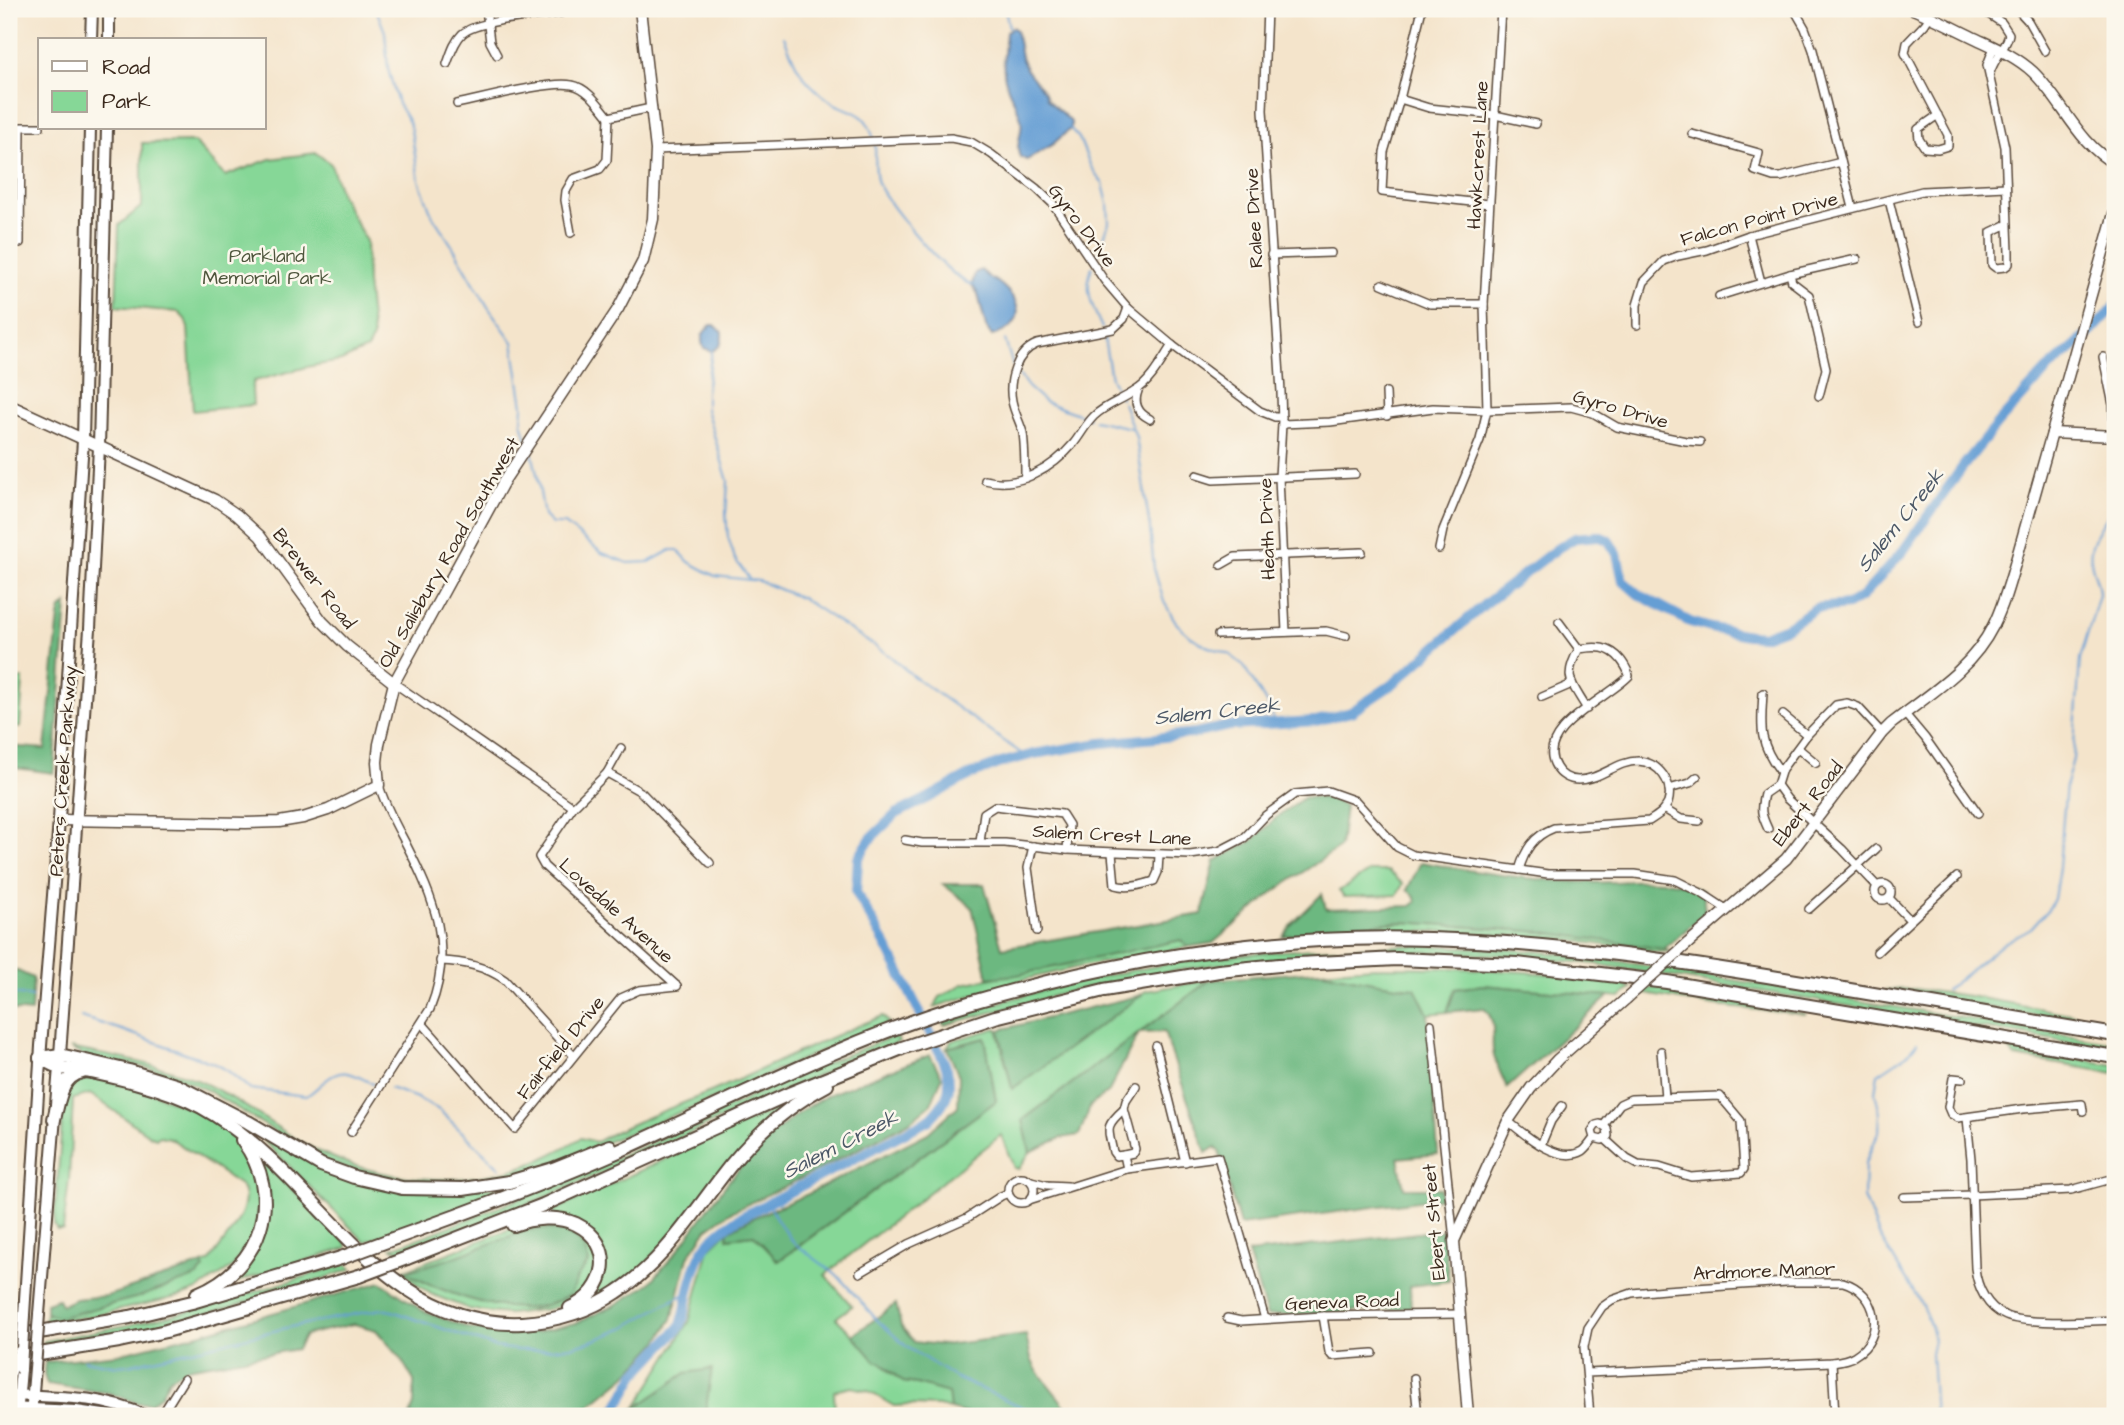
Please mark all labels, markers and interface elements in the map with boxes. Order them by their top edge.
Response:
legend [38,38,266,130]
text: Road [102,53,150,82]
street label: Hawkcrest Lane [1461,80,1496,230]
text: Park [102,87,151,116]
street label: Ralee Drive [1238,167,1271,269]
street label: Gyro Drive [1041,179,1122,274]
street label: Falcon Point Drive [1678,185,1841,253]
park label: Parkland Memorial Park [202,243,332,292]
street label: Gyro Drive [1569,383,1671,437]
street label: Old Salisbury Road Southwest [372,432,528,674]
water label: Salem Creek [1850,462,1952,578]
street label: Heath Drive [1252,478,1283,580]
street label: Brewer Road [266,523,362,635]
street label: Peters Creek Parkway [43,664,85,877]
water label: Salem Creek [1153,690,1282,732]
street label: Ebert Road [1766,755,1850,852]
street label: Salem Crest Lane [1032,818,1192,853]
street label: Lovedale Avenue [553,852,679,970]
street label: Fairfield Drive [511,990,612,1106]
water label: Salem Creek [778,1102,904,1186]
street label: Ebert Street [1416,1162,1453,1281]
street label: Ardmore Manor [1692,1256,1836,1287]
street label: Geneva Road [1285,1287,1400,1318]

